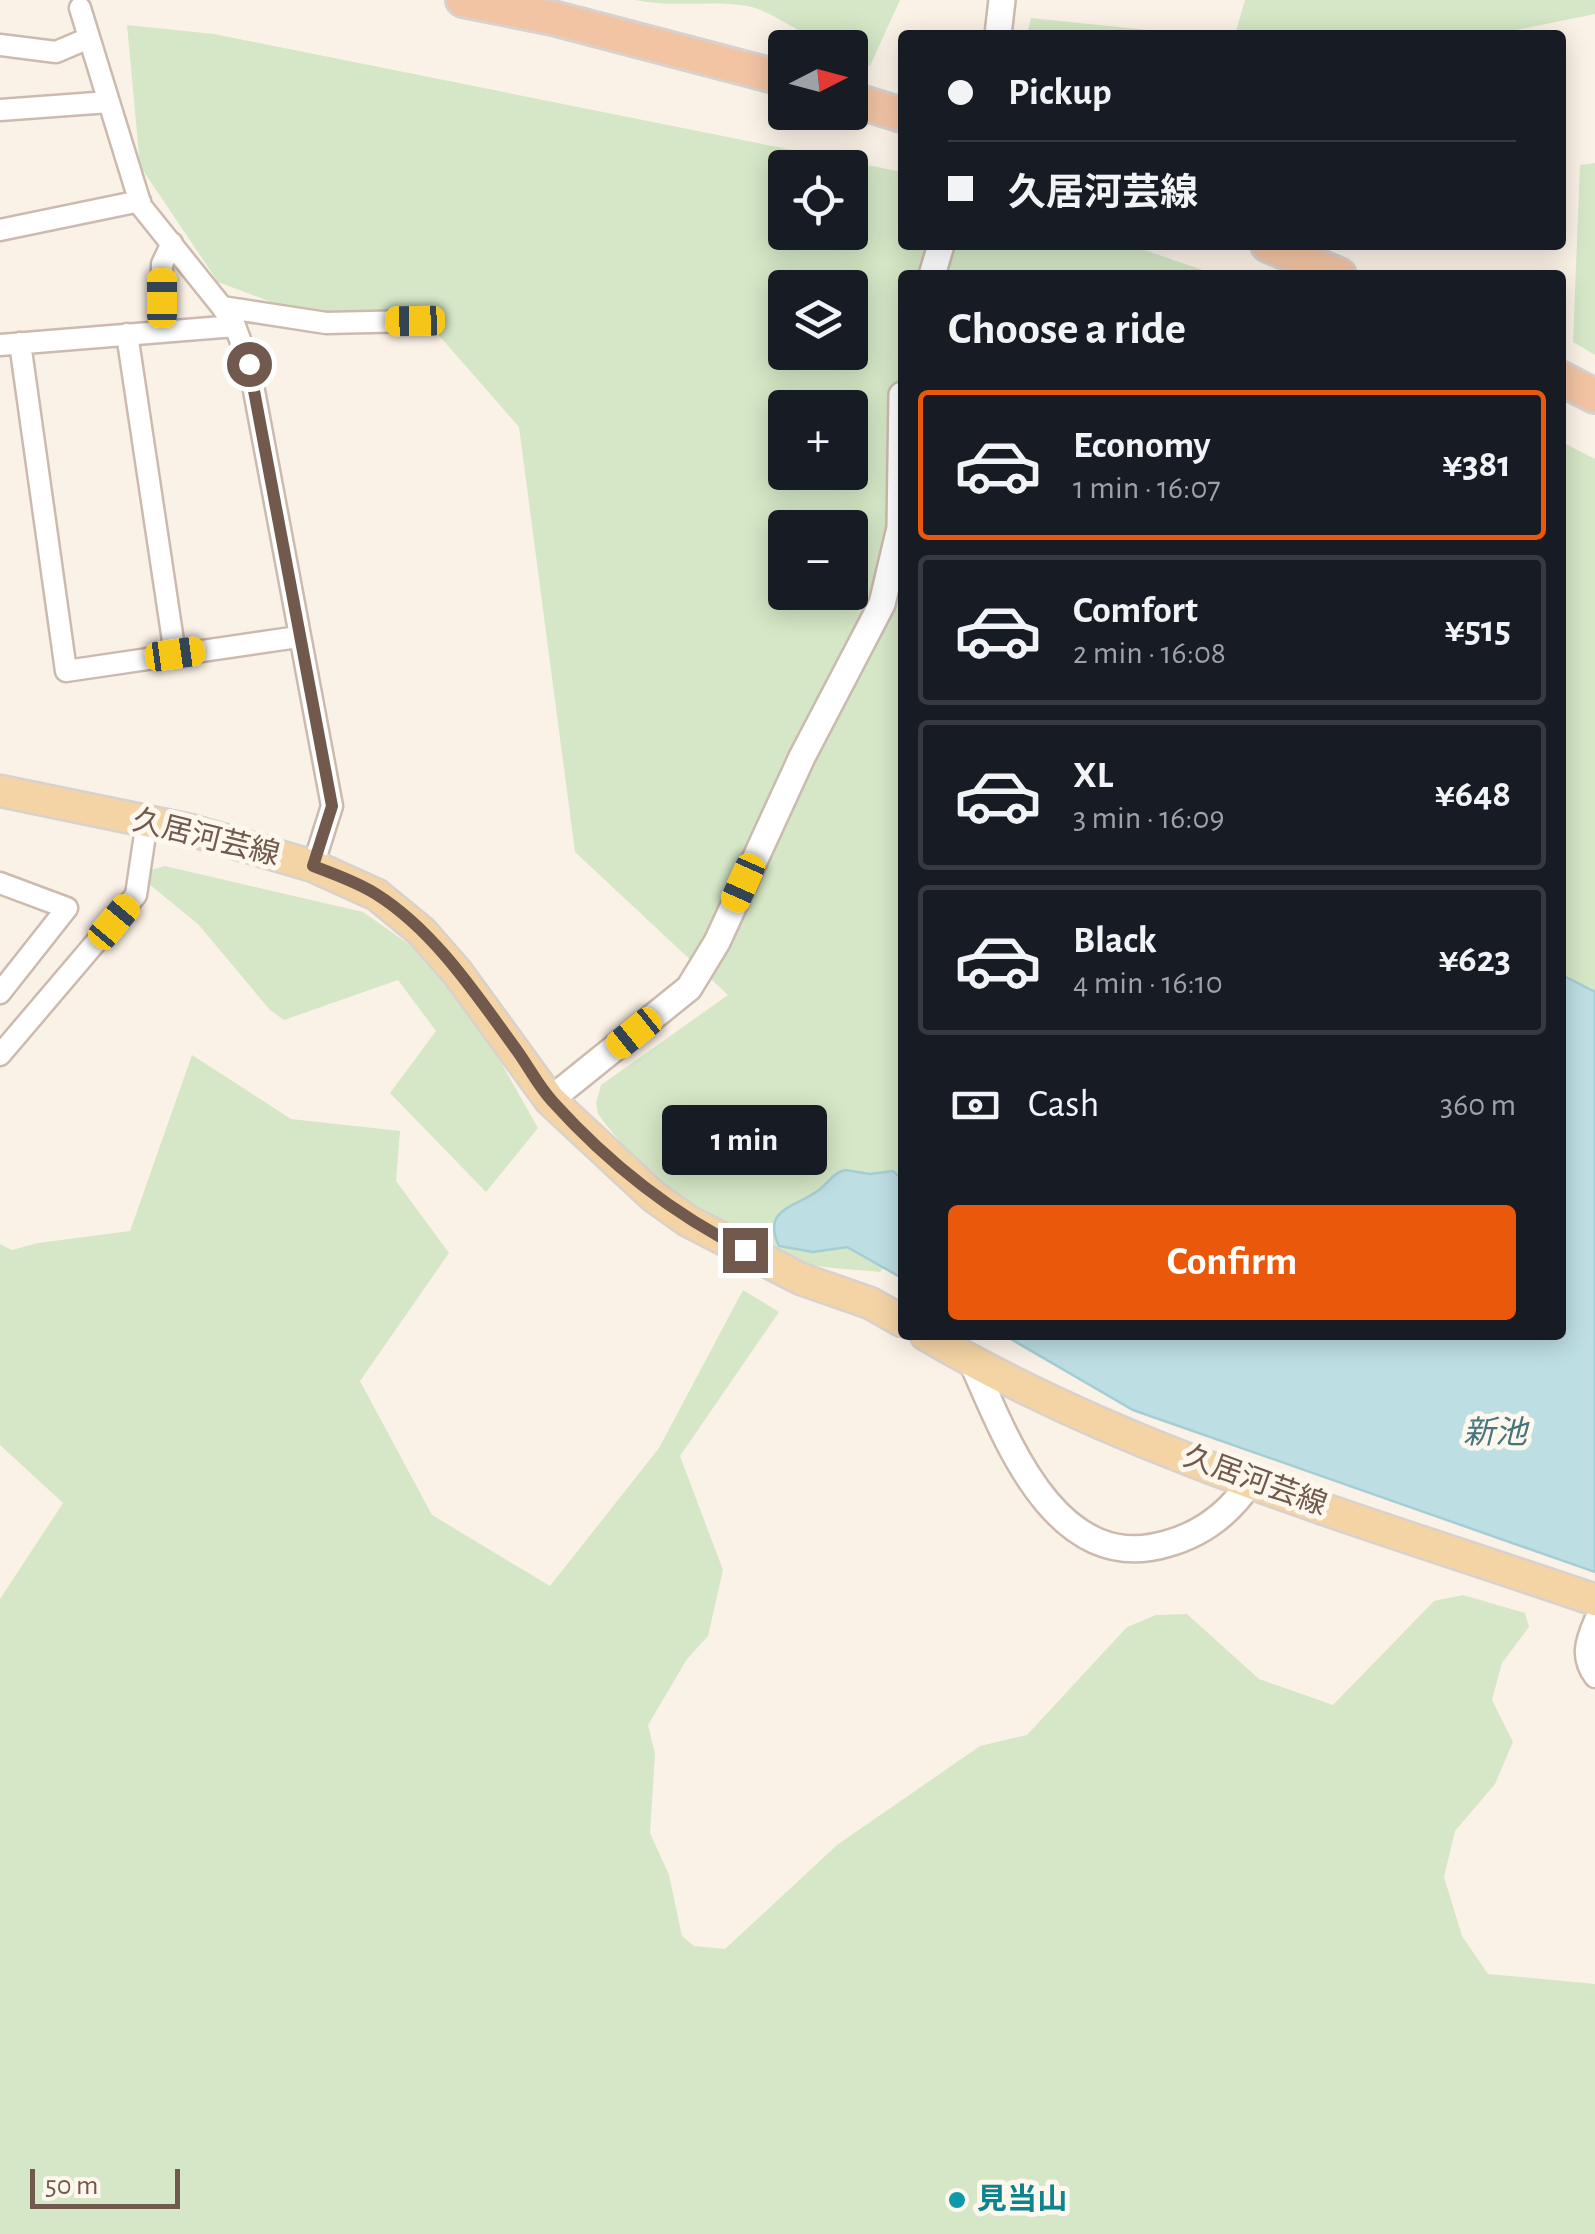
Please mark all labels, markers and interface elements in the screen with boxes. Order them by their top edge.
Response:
north arrow [768,30,868,130]
map controls [768,30,868,610]
text: Pickup [1008,74,1112,112]
button: locate [768,150,868,250]
text: 久居河芸線 [1008,175,1198,213]
car [147,268,177,328]
button: layers [768,270,868,370]
car [385,305,445,337]
text: Choose a ride [948,307,1186,352]
route start [227,342,272,387]
button: + [768,390,868,490]
icon: car [953,420,1043,510]
text: Economy [1073,427,1211,465]
text: ¥381 [1442,446,1511,484]
text: 1 min · 16:07 [1073,472,1221,504]
button: − [768,510,868,610]
icon: car [953,585,1043,675]
text: Comfort [1073,592,1198,630]
text: ¥515 [1444,611,1511,649]
car [143,635,207,673]
text: 2 min · 16:08 [1073,637,1226,669]
icon: car [953,750,1043,840]
text: XL [1073,757,1113,795]
text: ¥648 [1435,776,1511,814]
text: 3 min · 16:09 [1073,802,1225,834]
street label: 久居河芸線 [130,803,283,871]
car [717,849,769,917]
car [83,889,145,955]
icon: car [953,915,1043,1005]
text: Black [1073,922,1157,960]
text: ¥623 [1438,941,1511,979]
text: 4 min · 16:10 [1073,967,1223,999]
car [601,1002,667,1064]
icon: cash [948,1078,1003,1133]
text: Cash [1028,1086,1099,1124]
text: 360 m [1440,1089,1516,1121]
callout: 1 min [662,1105,828,1175]
text: 1 min [711,1124,778,1156]
button: Confirm [948,1205,1516,1320]
route end [723,1228,768,1273]
water label: 新池 [1463,1416,1530,1449]
street label: 久居河芸線 [1179,1439,1331,1521]
scale bar [30,2164,180,2208]
text: 50 m [45,2172,99,2200]
place label: 見当山 [977,2183,1067,2215]
marker: 見当山 [946,2189,968,2211]

